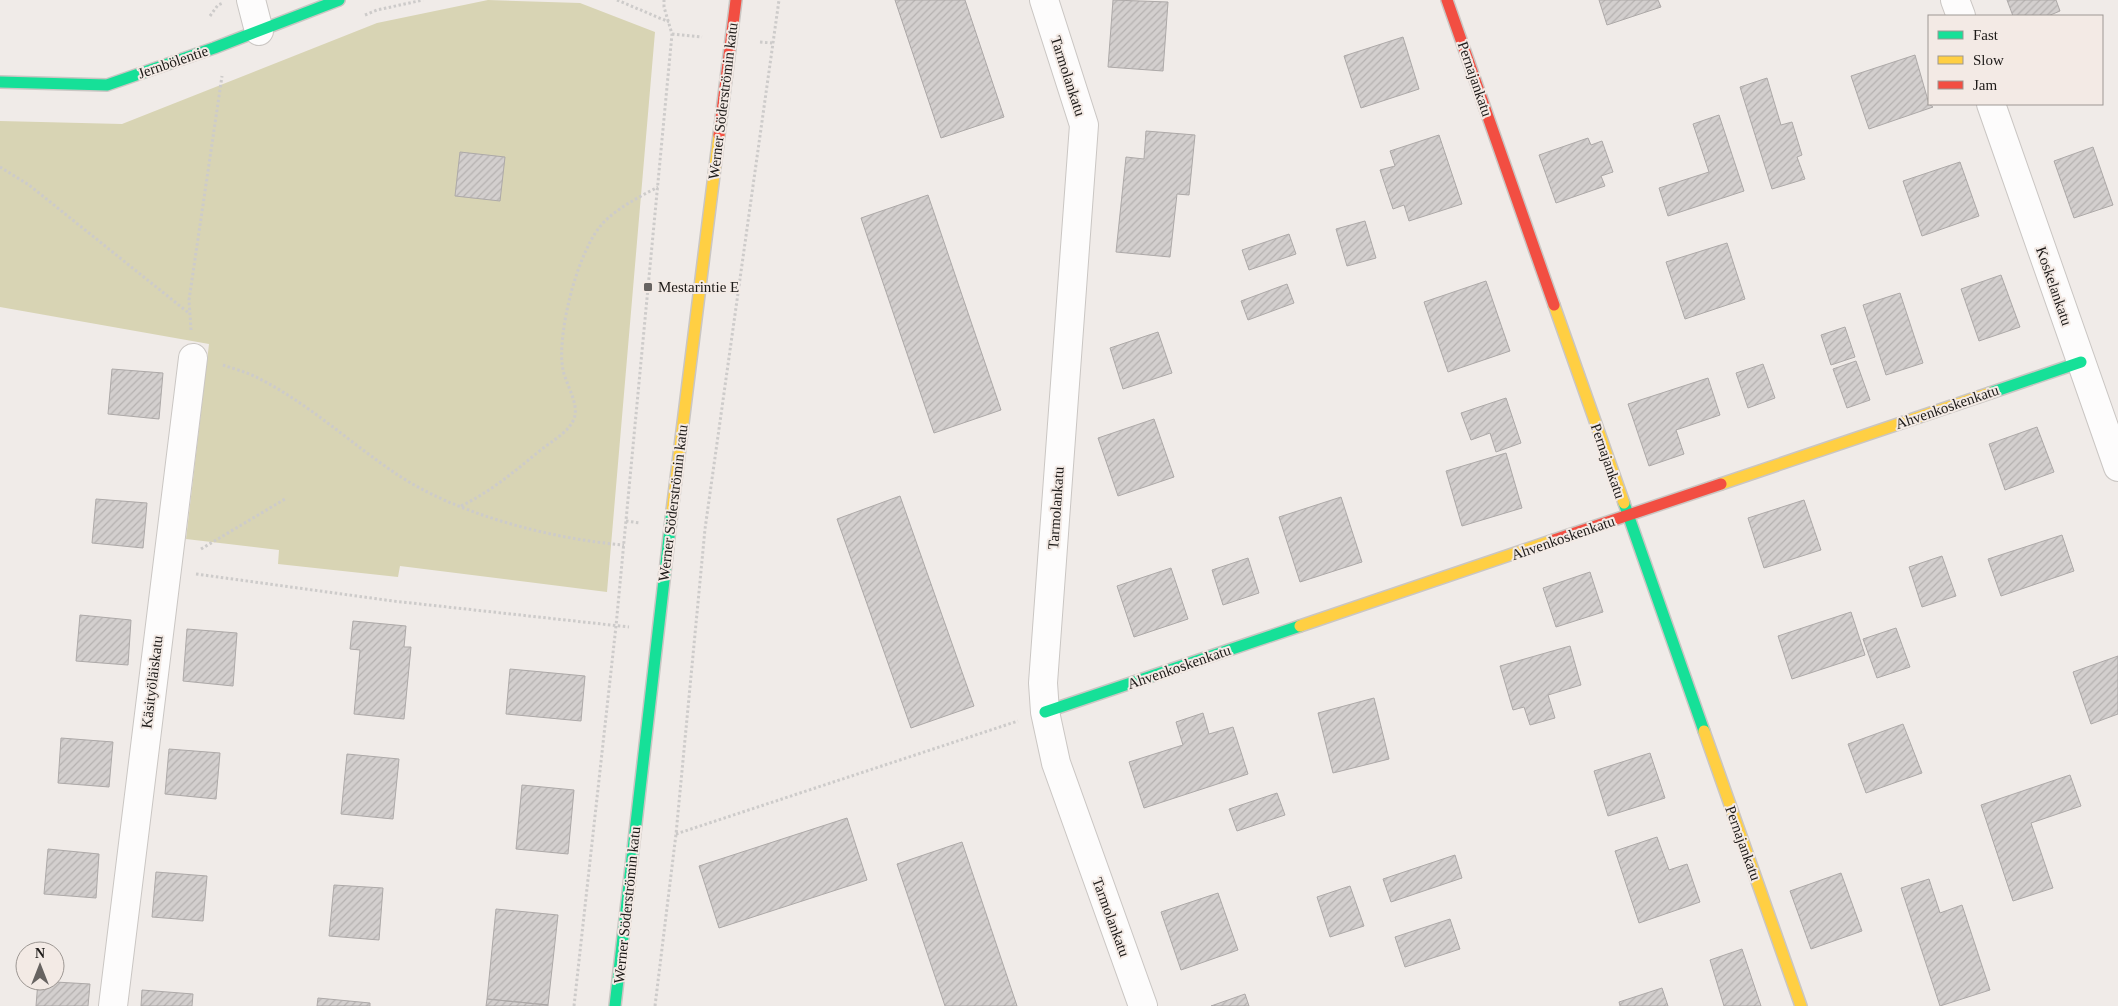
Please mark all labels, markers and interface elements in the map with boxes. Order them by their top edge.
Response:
legend [1928,15,2103,105]
street label: Werner Söderströmin katu [705,21,741,180]
text: Fast [1973,27,1999,43]
street label: Tarmolankatu [1048,34,1089,118]
street label: Pernajankatu [1455,39,1495,119]
street label: Jernbölentie [136,42,211,81]
text: Slow [1973,52,2004,68]
text: Jam [1973,77,1997,93]
street label: Koskelankatu [2033,244,2075,328]
place label: Mestarintie E [658,279,739,295]
marker: Mestarintie E [642,281,654,293]
street label: Ahvenkoskenkatu [1893,382,2001,432]
street label: Pernajankatu [1588,421,1628,501]
street label: Werner Söderströmin katu [655,423,691,582]
street label: Tarmolankatu [1045,466,1067,550]
street label: Ahvenkoskenkatu [1509,513,1617,563]
street label: Käsityöläiskatu [138,634,166,729]
street label: Ahvenkoskenkatu [1125,642,1233,692]
street label: Pernajankatu [1722,803,1764,883]
street label: Werner Söderströmin katu [611,825,643,984]
street label: Tarmolankatu [1089,875,1133,959]
north arrow [15,941,65,991]
text: N [35,946,45,961]

